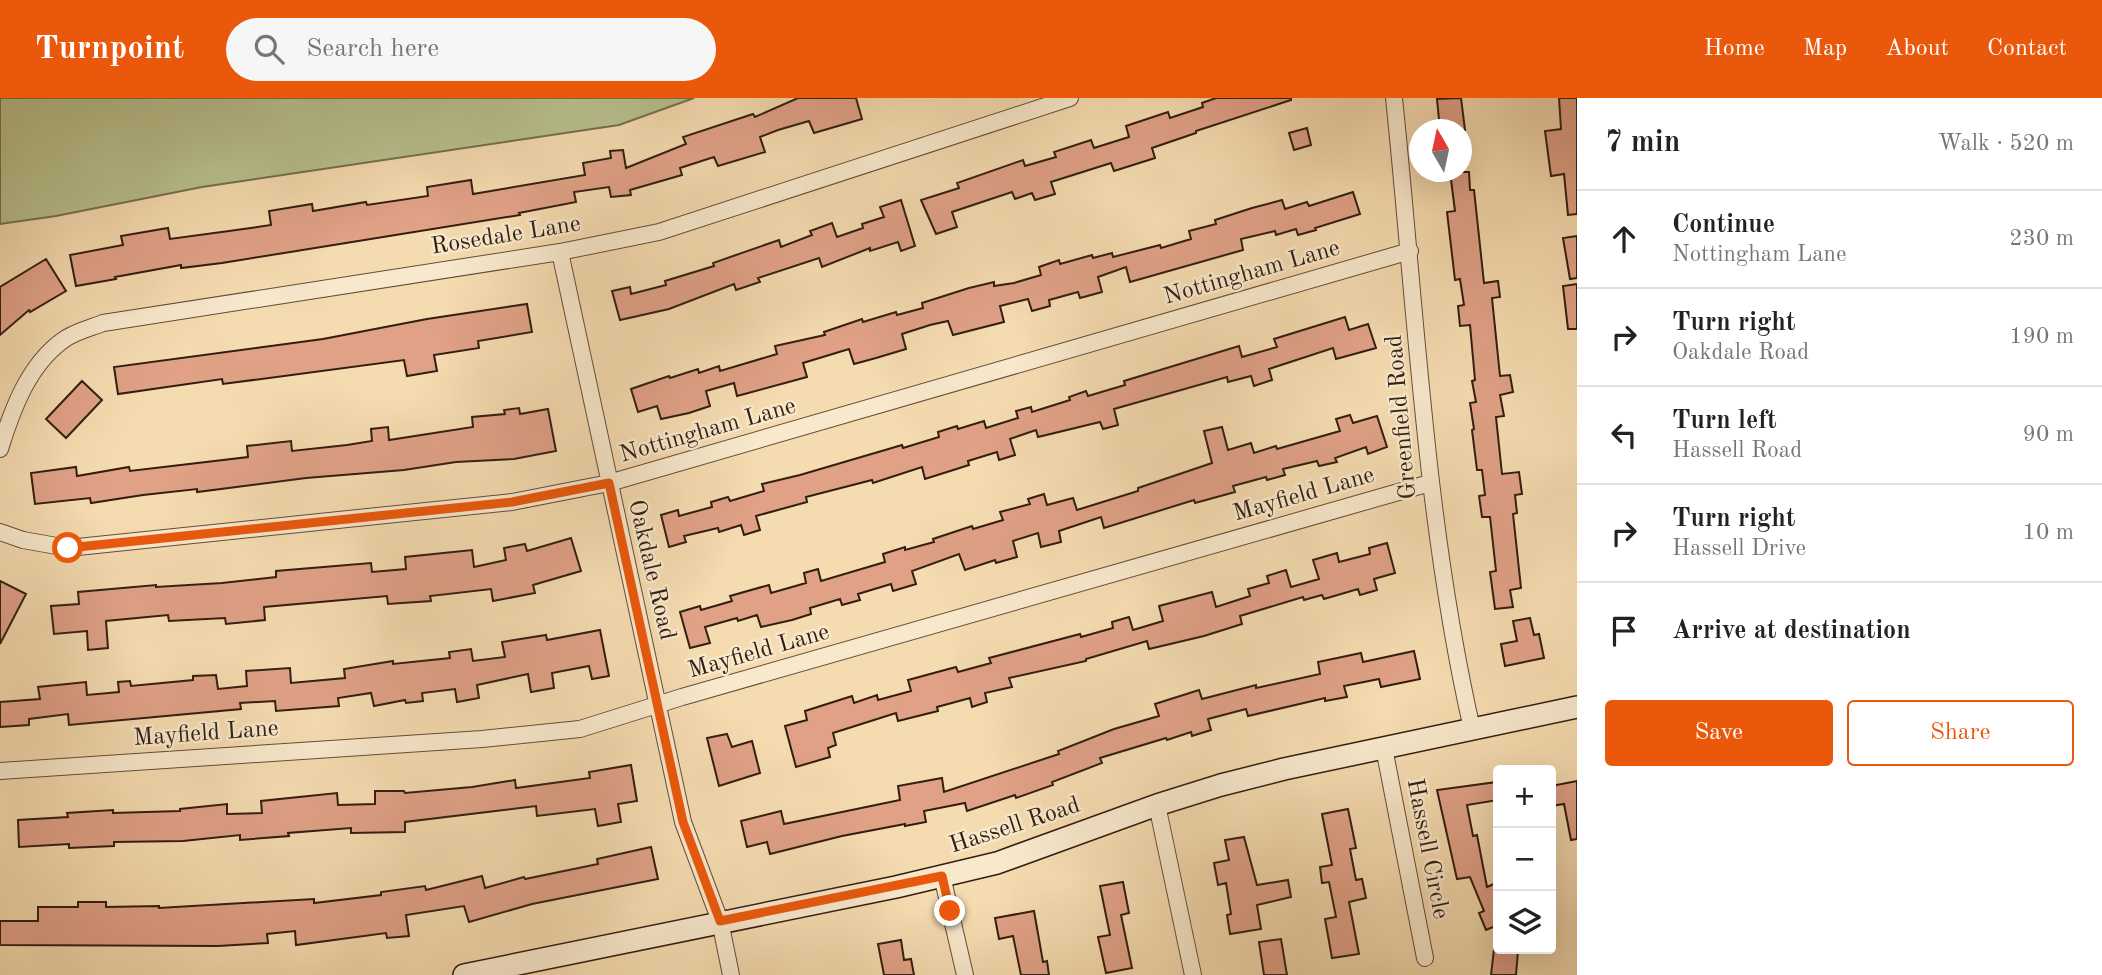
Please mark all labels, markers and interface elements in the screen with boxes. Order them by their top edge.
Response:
search box [226,18,716,81]
icon: search [250,30,288,68]
text: Turnpoint [35,33,184,66]
text: Search here [306,36,439,62]
text: Home [1704,37,1765,61]
text: Map [1803,37,1847,61]
text: About [1885,37,1949,61]
text: Contact [1987,37,2067,61]
north arrow [1409,119,1472,182]
text: 7 min [1605,128,1680,158]
text: Walk · 520 m [1938,132,2074,155]
street label: Rosedale Lane [429,212,583,260]
text: Continue [1672,212,1775,238]
icon: ahead [1605,220,1643,258]
text: 230 m [2009,227,2074,250]
street label: Nottingham Lane [1161,236,1343,310]
text: Nottingham Lane [1672,243,1847,266]
text: Turn right [1672,310,1795,336]
icon: right [1605,318,1643,356]
text: 190 m [2009,325,2074,348]
street label: Greenfield Road [1383,334,1421,500]
text: Oakdale Road [1672,341,1809,364]
street label: Nottingham Lane [617,394,799,468]
text: Turn left [1672,408,1777,434]
icon: left [1605,416,1643,454]
text: 90 m [2023,423,2074,446]
text: Hassell Road [1672,439,1802,462]
street label: Mayfield Lane [1231,463,1377,527]
street label: Oakdale Road [623,498,679,642]
text: Turn right [1672,506,1795,532]
icon: right [1605,514,1643,552]
text: 10 m [2023,521,2074,544]
route start [52,532,83,563]
text: Hassell Drive [1672,537,1806,560]
icon: arrive [1605,612,1643,650]
text: Arrive at destination [1672,618,1911,644]
street label: Mayfield Lane [686,620,832,684]
button: Save [1605,700,1833,766]
button: Share [1847,700,2074,766]
street label: Mayfield Lane [132,717,280,751]
map controls [1493,765,1556,954]
button: + [1493,765,1556,828]
street label: Hassell Circle [1402,777,1452,921]
street label: Hassell Road [947,794,1083,858]
button: − [1493,828,1556,891]
button: layers [1493,891,1556,954]
route end [934,895,965,926]

